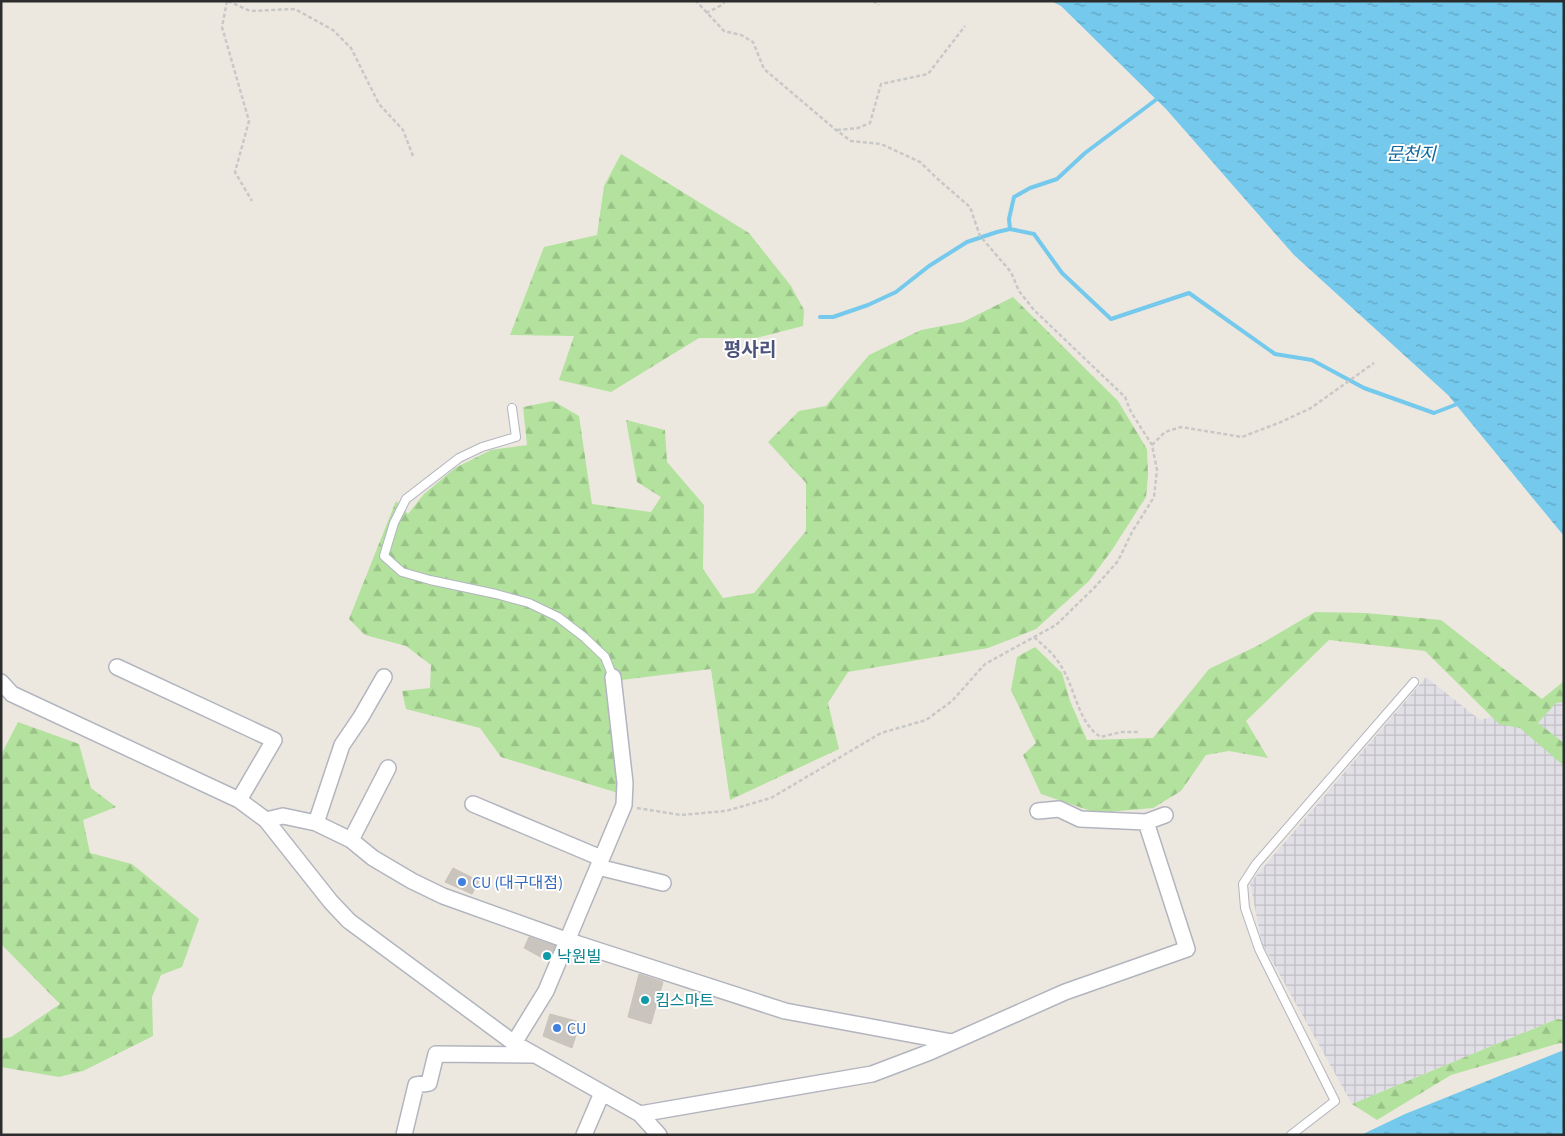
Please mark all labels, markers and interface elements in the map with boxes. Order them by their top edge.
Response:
water label: 문천지 [1386,142,1437,167]
district label: 평사리 [724,337,776,364]
place label: CU (대구대점) [472,872,563,894]
marker: CU (대구대점) [456,876,468,888]
place label: 낙원빌 [557,946,601,968]
marker: 낙원빌 [541,950,553,962]
place label: 킴스마트 [655,990,714,1012]
marker: 킴스마트 [639,994,651,1006]
place label: CU [567,1018,586,1040]
marker: CU [551,1022,563,1034]

